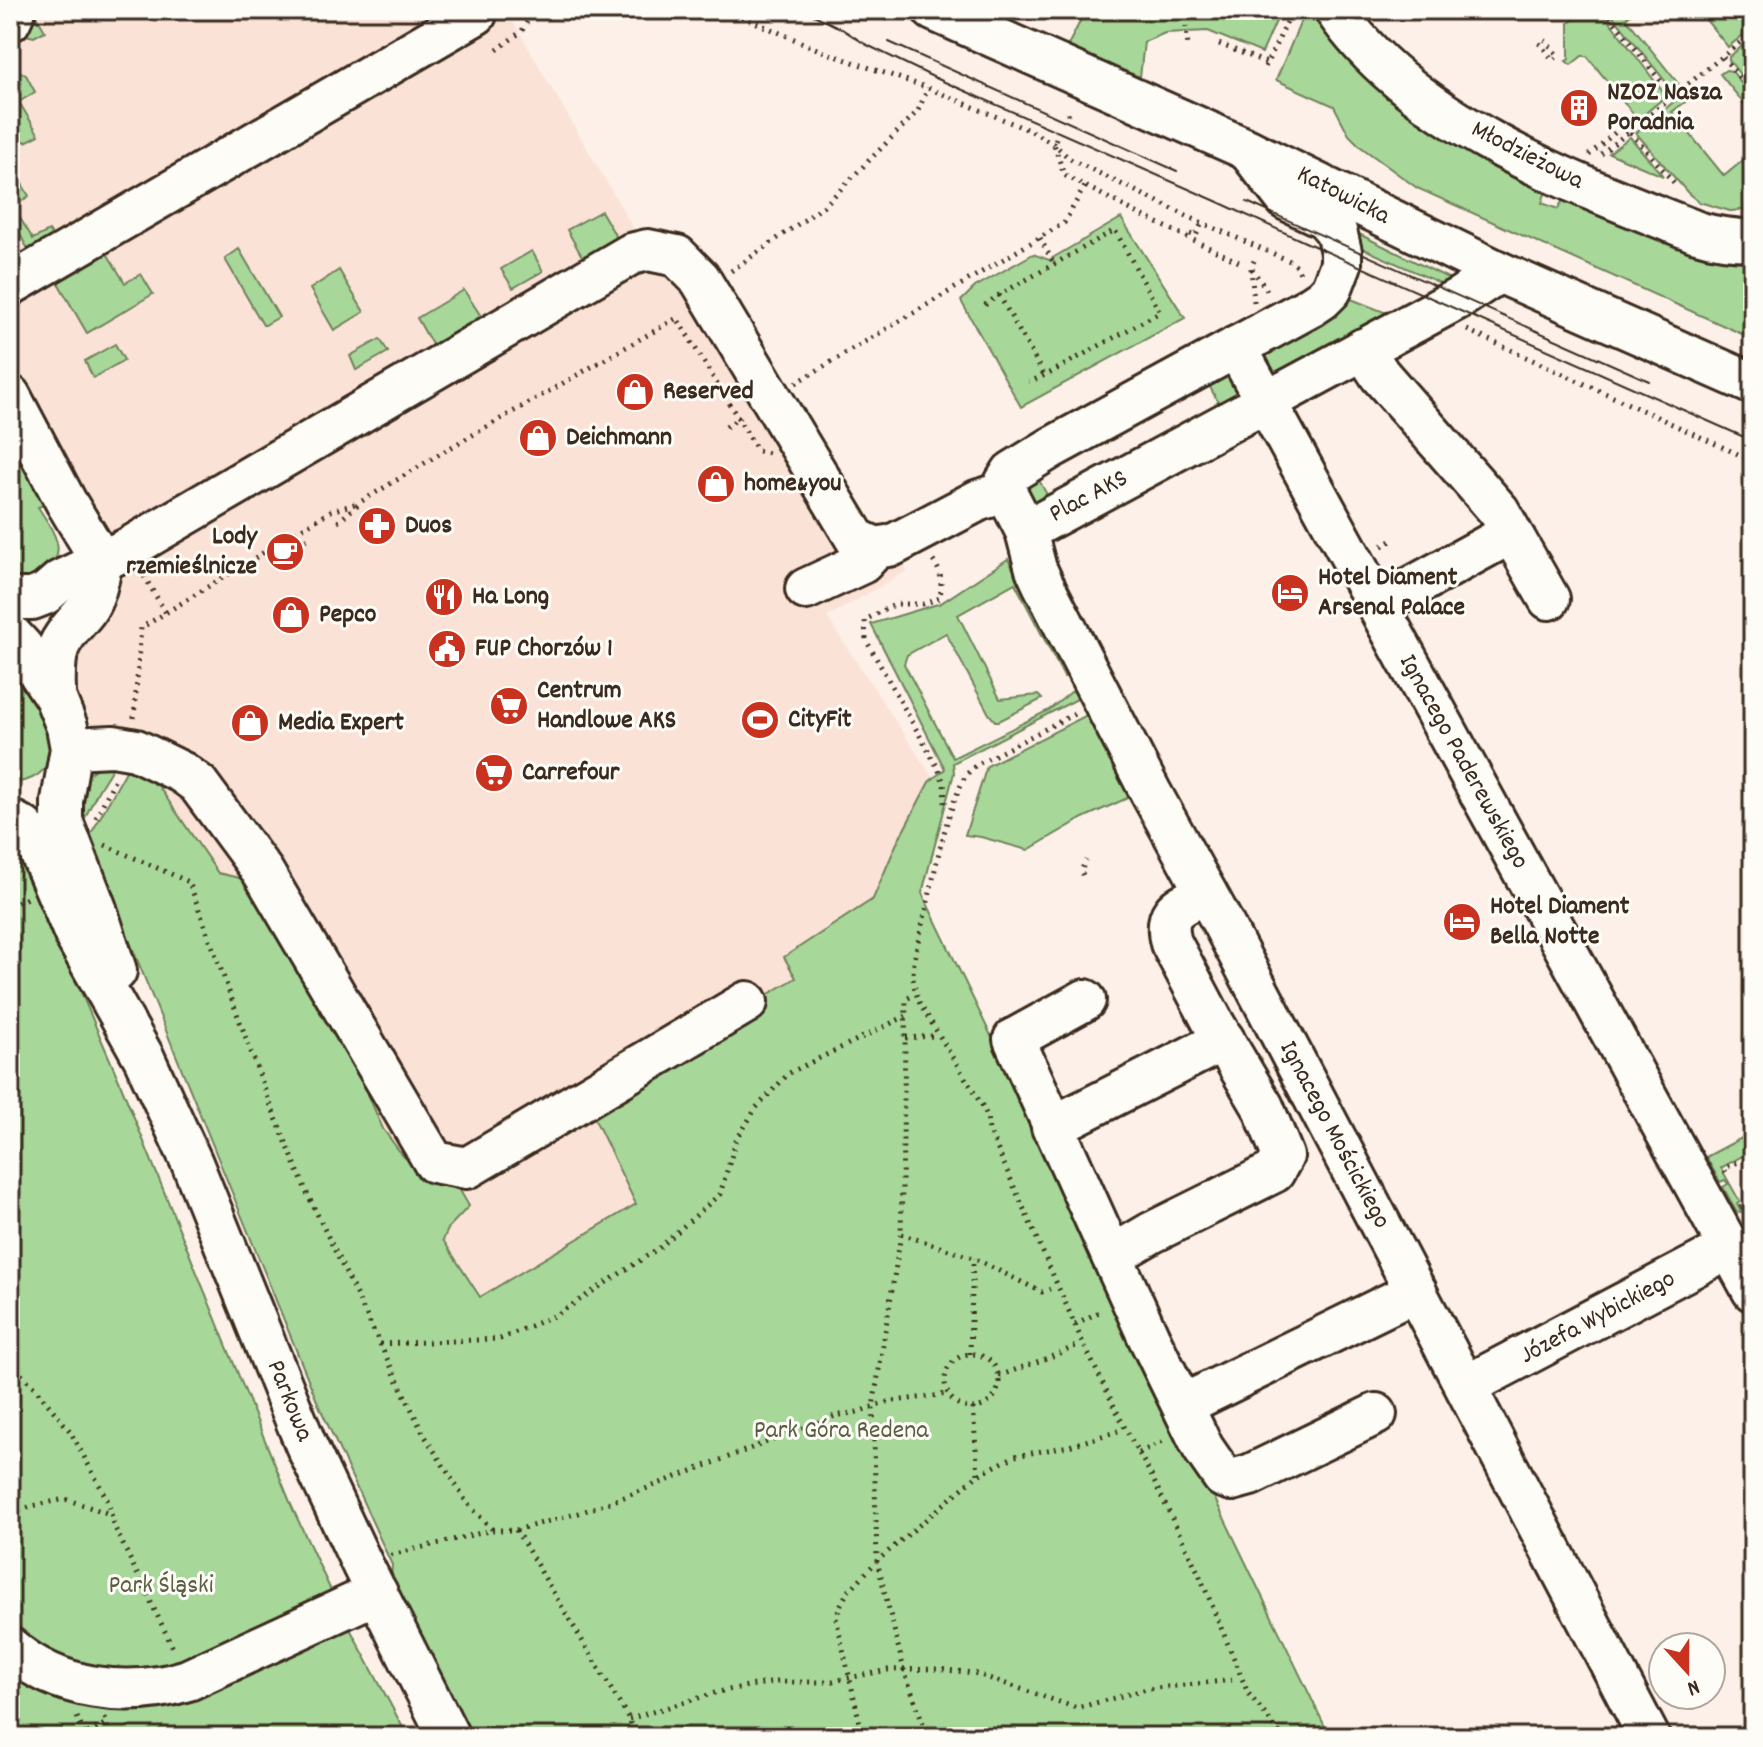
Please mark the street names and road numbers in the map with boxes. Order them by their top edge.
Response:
street label: Młodzieżowa [1464,112,1590,201]
street label: Katowicka [1290,157,1397,236]
street label: Plac AKS [1043,461,1135,533]
street label: Ignacego Paderewskiego [1388,648,1538,876]
street label: Ignacego Mościckiego [1269,1034,1399,1236]
street label: Józefa Wybickiego [1514,1261,1682,1375]
street label: Parkowa [256,1355,322,1448]

